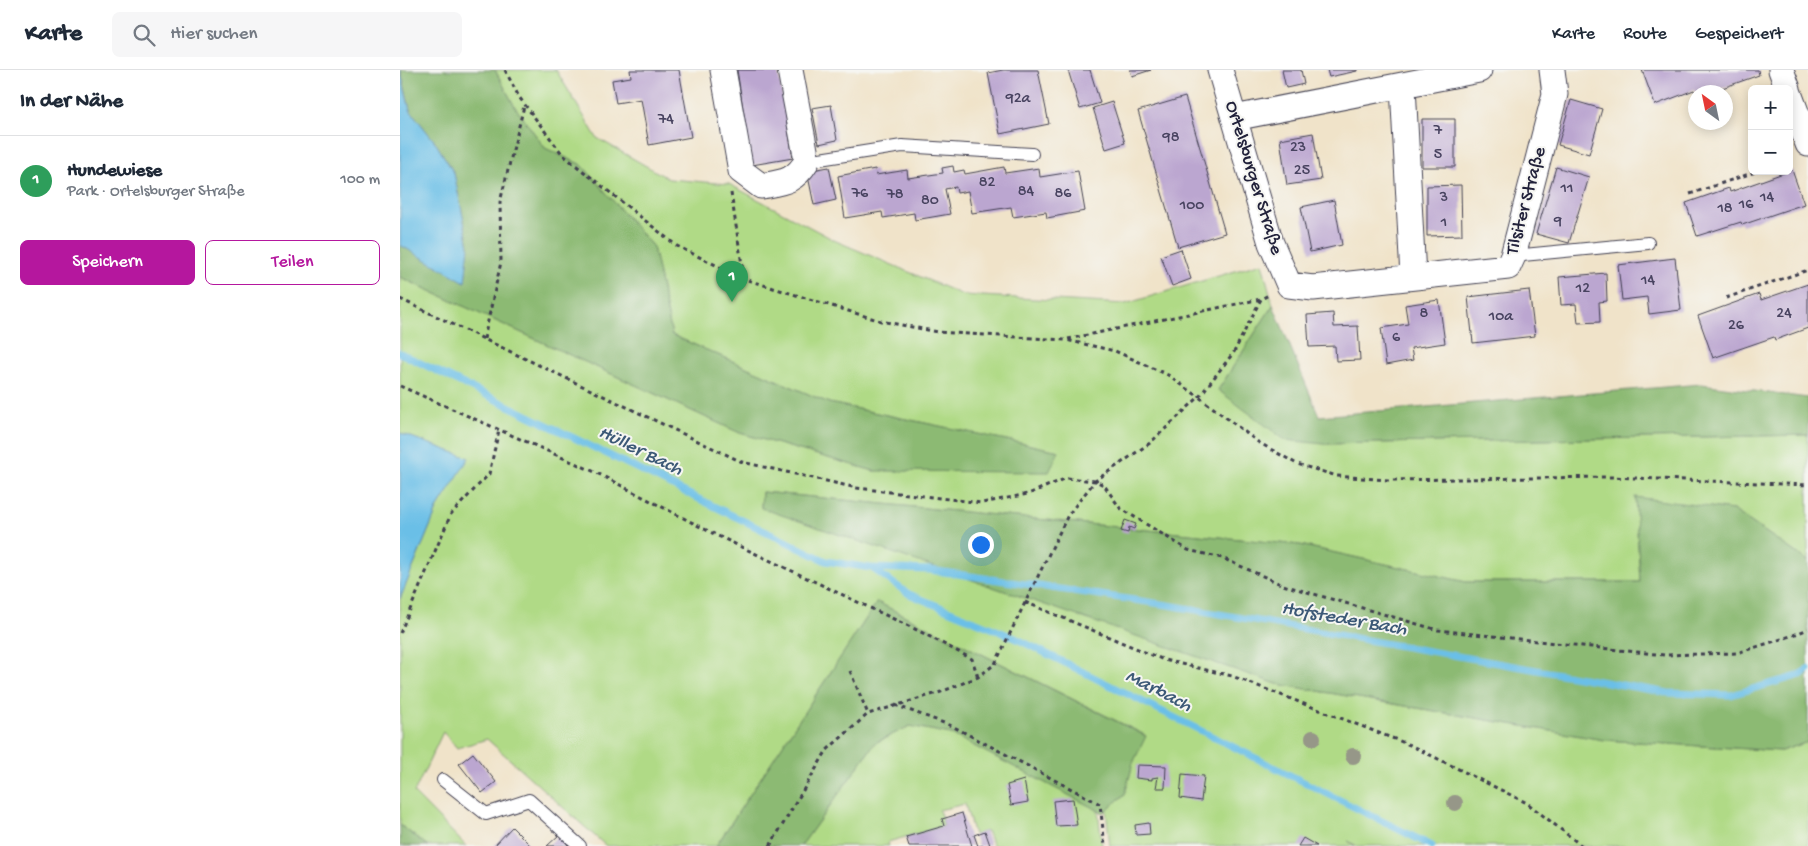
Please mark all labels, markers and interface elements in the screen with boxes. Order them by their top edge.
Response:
search box [112,12,462,57]
text: Karte [25,20,82,49]
icon: search [130,21,158,49]
text: Hier suchen [170,23,258,46]
text: Karte [1552,24,1595,45]
text: Route [1623,24,1667,45]
text: Gespeichert [1695,24,1783,45]
north arrow [1688,85,1733,130]
map controls [1748,85,1793,175]
button: + [1748,85,1793,130]
text: In der Nähe [20,90,123,115]
house number: 92a [1005,90,1031,109]
street label: Ortelsburger Straße [1219,98,1287,258]
house number: 74 [657,111,674,130]
house number: 7 [1433,122,1443,141]
house number: 98 [1162,129,1180,148]
button: − [1748,130,1793,175]
house number: 23 [1290,139,1306,158]
street label: Tilsiter Straße [1501,144,1552,258]
house number: 5 [1434,146,1442,165]
text: Hundewiese [67,160,162,183]
house number: 25 [1294,162,1310,181]
text: 1 [33,171,39,190]
text: 100 m [340,171,380,190]
house number: 82 [979,174,995,193]
house number: 11 [1560,180,1573,199]
text: Park · Ortelsburger Straße [67,183,245,202]
house number: 84 [1018,183,1035,202]
house number: 76 [851,185,869,204]
house number: 86 [1055,185,1072,204]
house number: 78 [885,186,904,205]
house number: 3 [1439,189,1448,208]
house number: 14 [1759,189,1774,208]
house number: 80 [921,192,939,211]
house number: 16 [1738,196,1754,215]
house number: 100 [1179,197,1204,216]
house number: 18 [1716,200,1733,219]
house number: 9 [1553,213,1562,232]
house number: 1 [1440,214,1447,233]
button: Speichern [20,240,195,285]
button: Teilen [205,240,380,285]
pin: 1 [716,261,748,302]
house number: 14 [1640,272,1655,291]
house number: 12 [1575,280,1590,299]
house number: 8 [1420,305,1429,324]
house number: 24 [1776,305,1792,324]
house number: 10a [1488,308,1514,327]
house number: 26 [1728,317,1745,336]
house number: 6 [1392,329,1401,348]
water label: Hüller Bach [594,422,686,482]
your location [968,532,994,558]
water label: Hofsteder Bach [1280,598,1409,642]
water label: Marbach [1121,666,1195,719]

